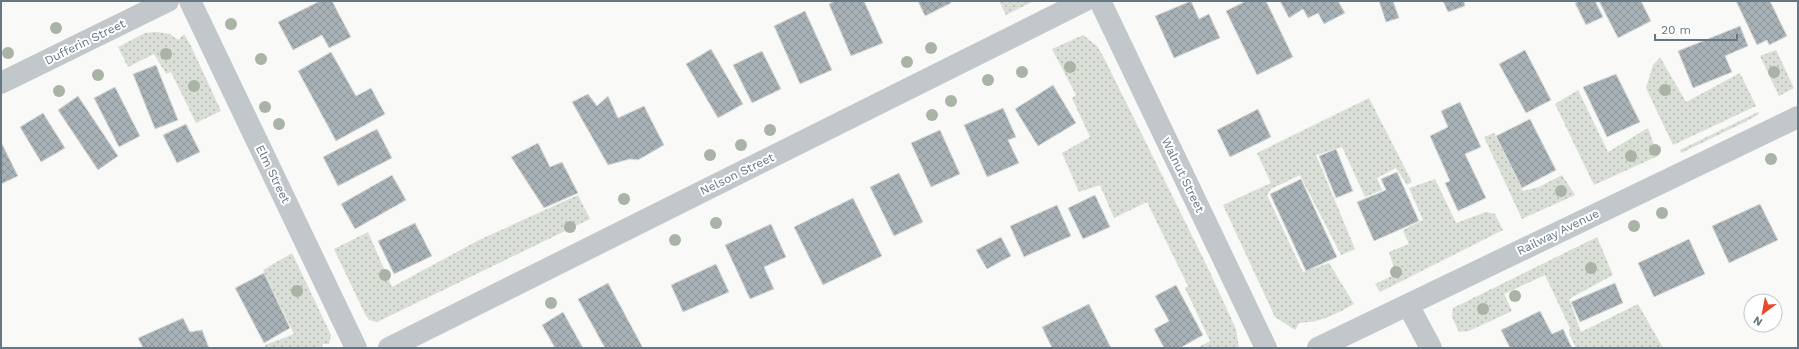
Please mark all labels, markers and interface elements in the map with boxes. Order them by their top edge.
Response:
street label: Dufferin Street [42,16,128,68]
scale bar [1655,16,1737,42]
text: 20 m [1661,23,1691,37]
street label: Walnut Street [1159,135,1207,215]
street label: Elm Street [253,143,293,205]
street label: Nelson Street [698,150,776,198]
street label: Railway Avenue [1515,206,1601,258]
north arrow [1743,293,1783,333]
text: N [1751,313,1765,329]

